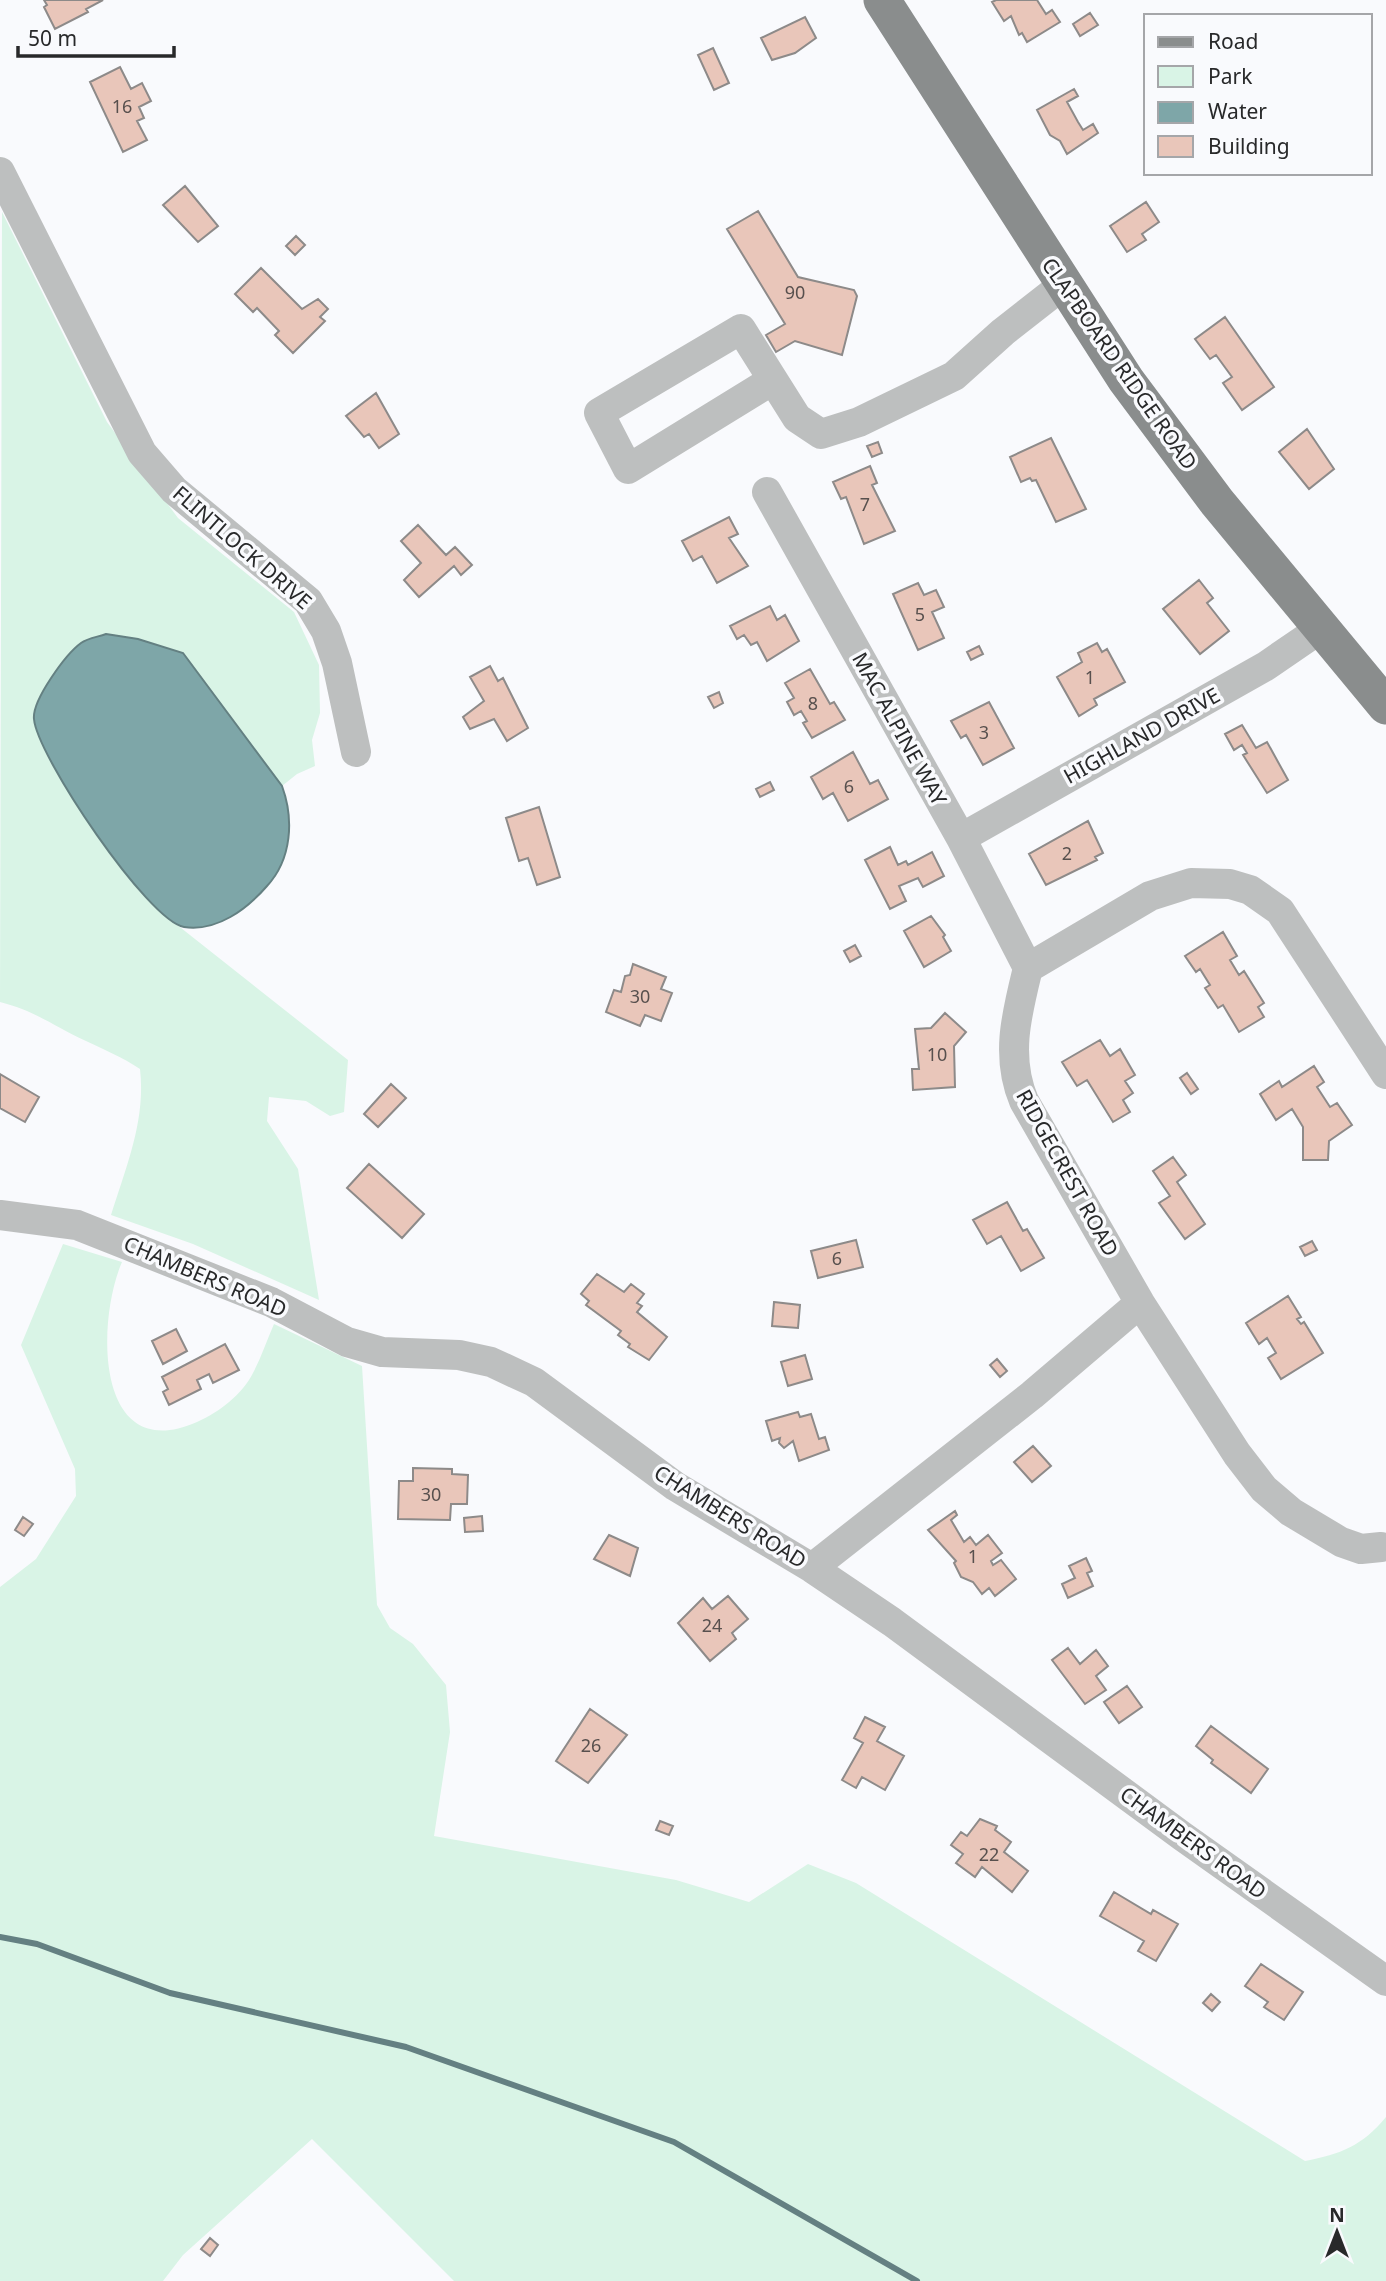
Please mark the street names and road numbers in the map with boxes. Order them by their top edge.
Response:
street label: CLAPBOARD RIDGE ROAD [1036,252,1204,475]
street label: FLINTLOCK DRIVE [167,479,318,615]
street label: MAC ALPINE WAY [846,647,954,810]
street label: HIGHLAND DRIVE [1058,681,1225,790]
street label: RIDGECREST ROAD [1010,1084,1125,1261]
street label: CHAMBERS ROAD [120,1229,291,1323]
street label: CHAMBERS ROAD [649,1458,812,1574]
street label: CHAMBERS ROAD [1115,1780,1272,1905]

